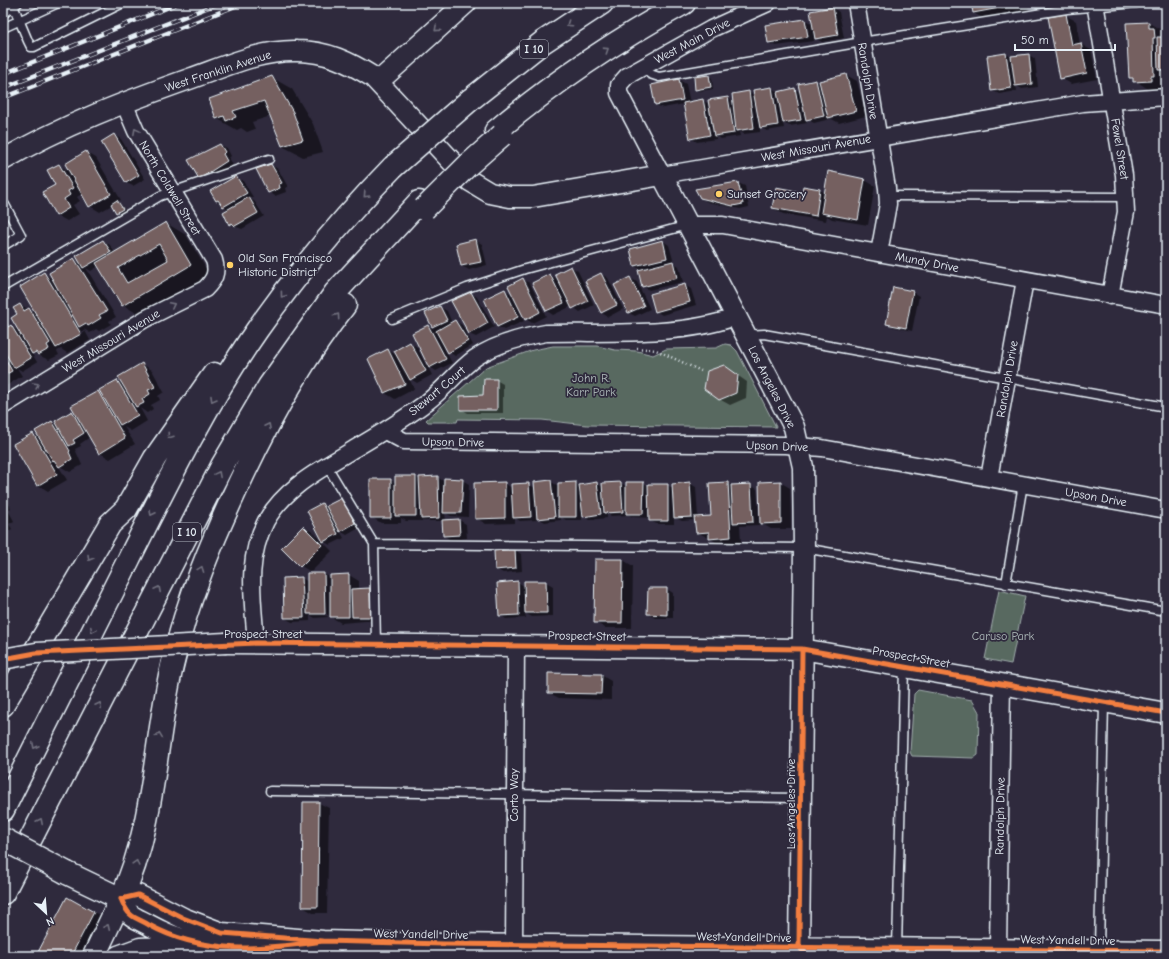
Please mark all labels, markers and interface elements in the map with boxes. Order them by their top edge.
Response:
street label: West Main Drive [652,15,732,67]
one-way arrow [566,20,573,27]
one-way arrow [434,24,442,32]
scale bar [1015,26,1115,52]
text: 50 m [1021,33,1049,47]
road number: I 10 [520,40,548,58]
street label: Randolph Drive [855,41,881,121]
street label: West Franklin Avenue [163,47,273,95]
one-way arrow [602,47,609,55]
street label: Fewel Street [1108,117,1132,181]
one-way arrow [133,127,141,135]
street label: West Missouri Avenue [760,131,872,165]
street label: North Coldwell Street [136,138,204,238]
place label: Sunset Grocery [727,187,807,201]
marker: Sunset Grocery [714,189,724,199]
one-way arrow [363,190,370,198]
street label: Mundy Drive [894,249,960,275]
place label: Old San Francisco Historic District [238,251,332,279]
marker: Old San Francisco Historic District [225,260,235,270]
one-way arrow [281,291,288,298]
one-way arrow [168,303,176,310]
street label: West Missouri Avenue [60,306,162,376]
one-way arrow [332,313,339,320]
street label: Randolph Drive [993,339,1021,419]
street label: Los Angeles Drive [745,343,799,431]
street label: Stewart Court [406,363,468,419]
park label: John R. Karr Park [566,371,616,399]
one-way arrow [32,383,39,390]
one-way arrow [211,395,218,402]
one-way arrow [263,422,270,430]
one-way arrow [167,432,175,439]
street label: Upson Drive [422,434,484,450]
street label: Upson Drive [746,438,808,454]
one-way arrow [213,470,221,478]
street label: Upson Drive [1064,485,1128,509]
one-way arrow [149,509,156,517]
road number: I 10 [173,523,201,541]
one-way arrow [88,554,95,561]
one-way arrow [197,566,205,573]
one-way arrow [153,586,161,593]
one-way arrow [90,625,98,633]
street label: Prospect Street [224,627,303,641]
street label: Prospect Street [548,628,627,644]
park label: Caruso Park [972,629,1035,643]
street label: Prospect Street [871,643,951,671]
one-way arrow [94,701,102,709]
one-way arrow [154,732,163,738]
one-way arrow [32,742,40,749]
street label: Los Angeles Drive [784,759,798,849]
street label: Corto Way [507,768,521,822]
street label: Randolph Drive [992,777,1008,855]
one-way arrow [35,817,43,825]
one-way arrow [131,860,140,867]
north arrow [26,893,66,933]
text: N [44,914,56,929]
one-way arrow [102,924,110,932]
street label: West Yandell Drive [374,926,468,942]
street label: West Yandell Drive [697,929,791,945]
street label: West Yandell Drive [1021,932,1115,948]

